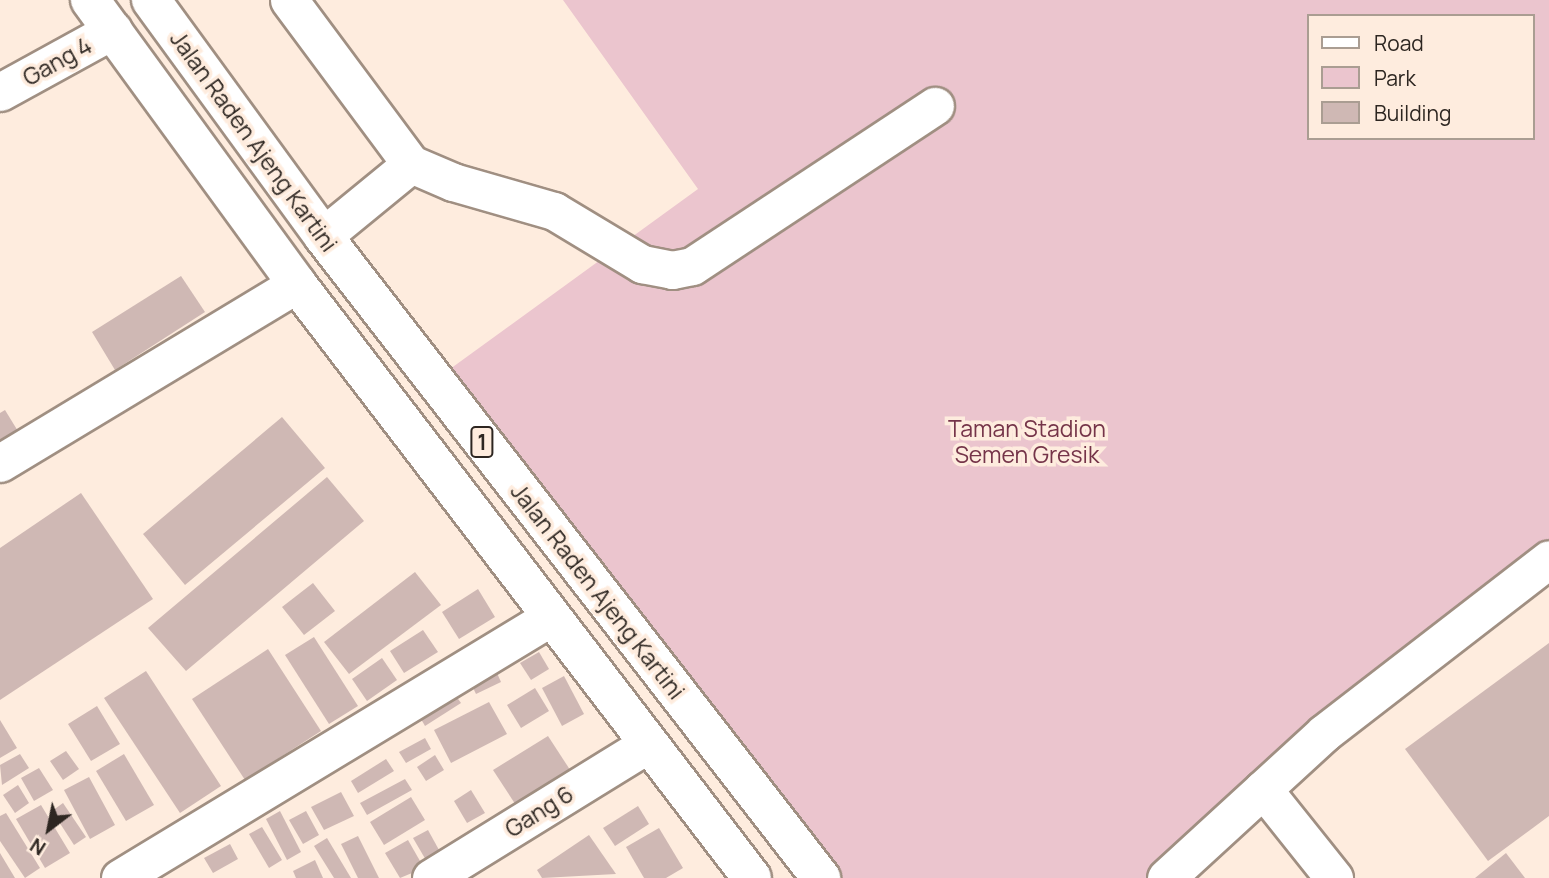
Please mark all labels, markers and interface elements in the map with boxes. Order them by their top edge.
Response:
legend [1308,14,1535,140]
street label: Jalan Raden Ajeng Kartini [165,25,343,257]
text: Road [1374,29,1424,57]
street label: Gang 4 [18,31,96,91]
text: Park [1374,64,1416,92]
text: Building [1374,99,1451,127]
park label: Taman Stadion Semen Gresik [948,414,1106,468]
road number: 1 [470,424,494,460]
street label: Jalan Raden Ajeng Kartini [505,478,691,704]
street label: Gang 6 [500,779,578,843]
north arrow [14,794,84,864]
text: N [25,832,51,861]

